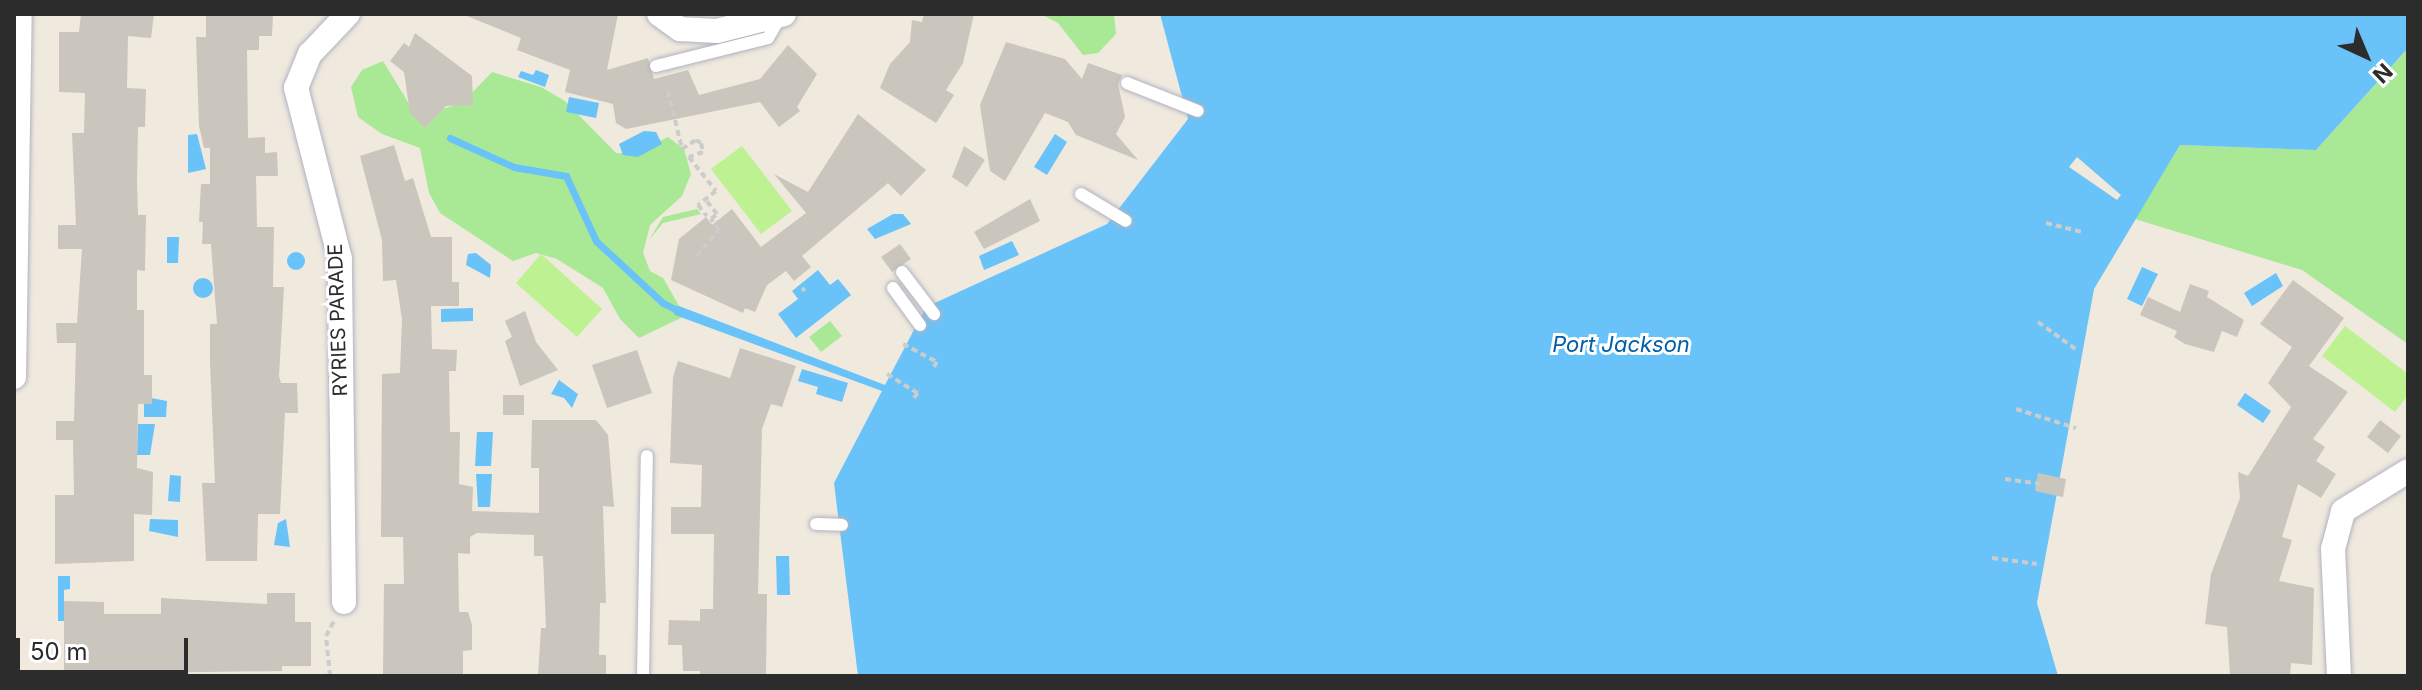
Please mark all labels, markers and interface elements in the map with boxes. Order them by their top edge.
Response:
north arrow [2326,16,2406,96]
text: N [2368,58,2398,88]
street label: RYRIES PARADE [323,243,353,397]
water label: Port Jackson [1552,332,1690,358]
scale bar [20,622,192,672]
text: 50 m [30,637,88,666]

